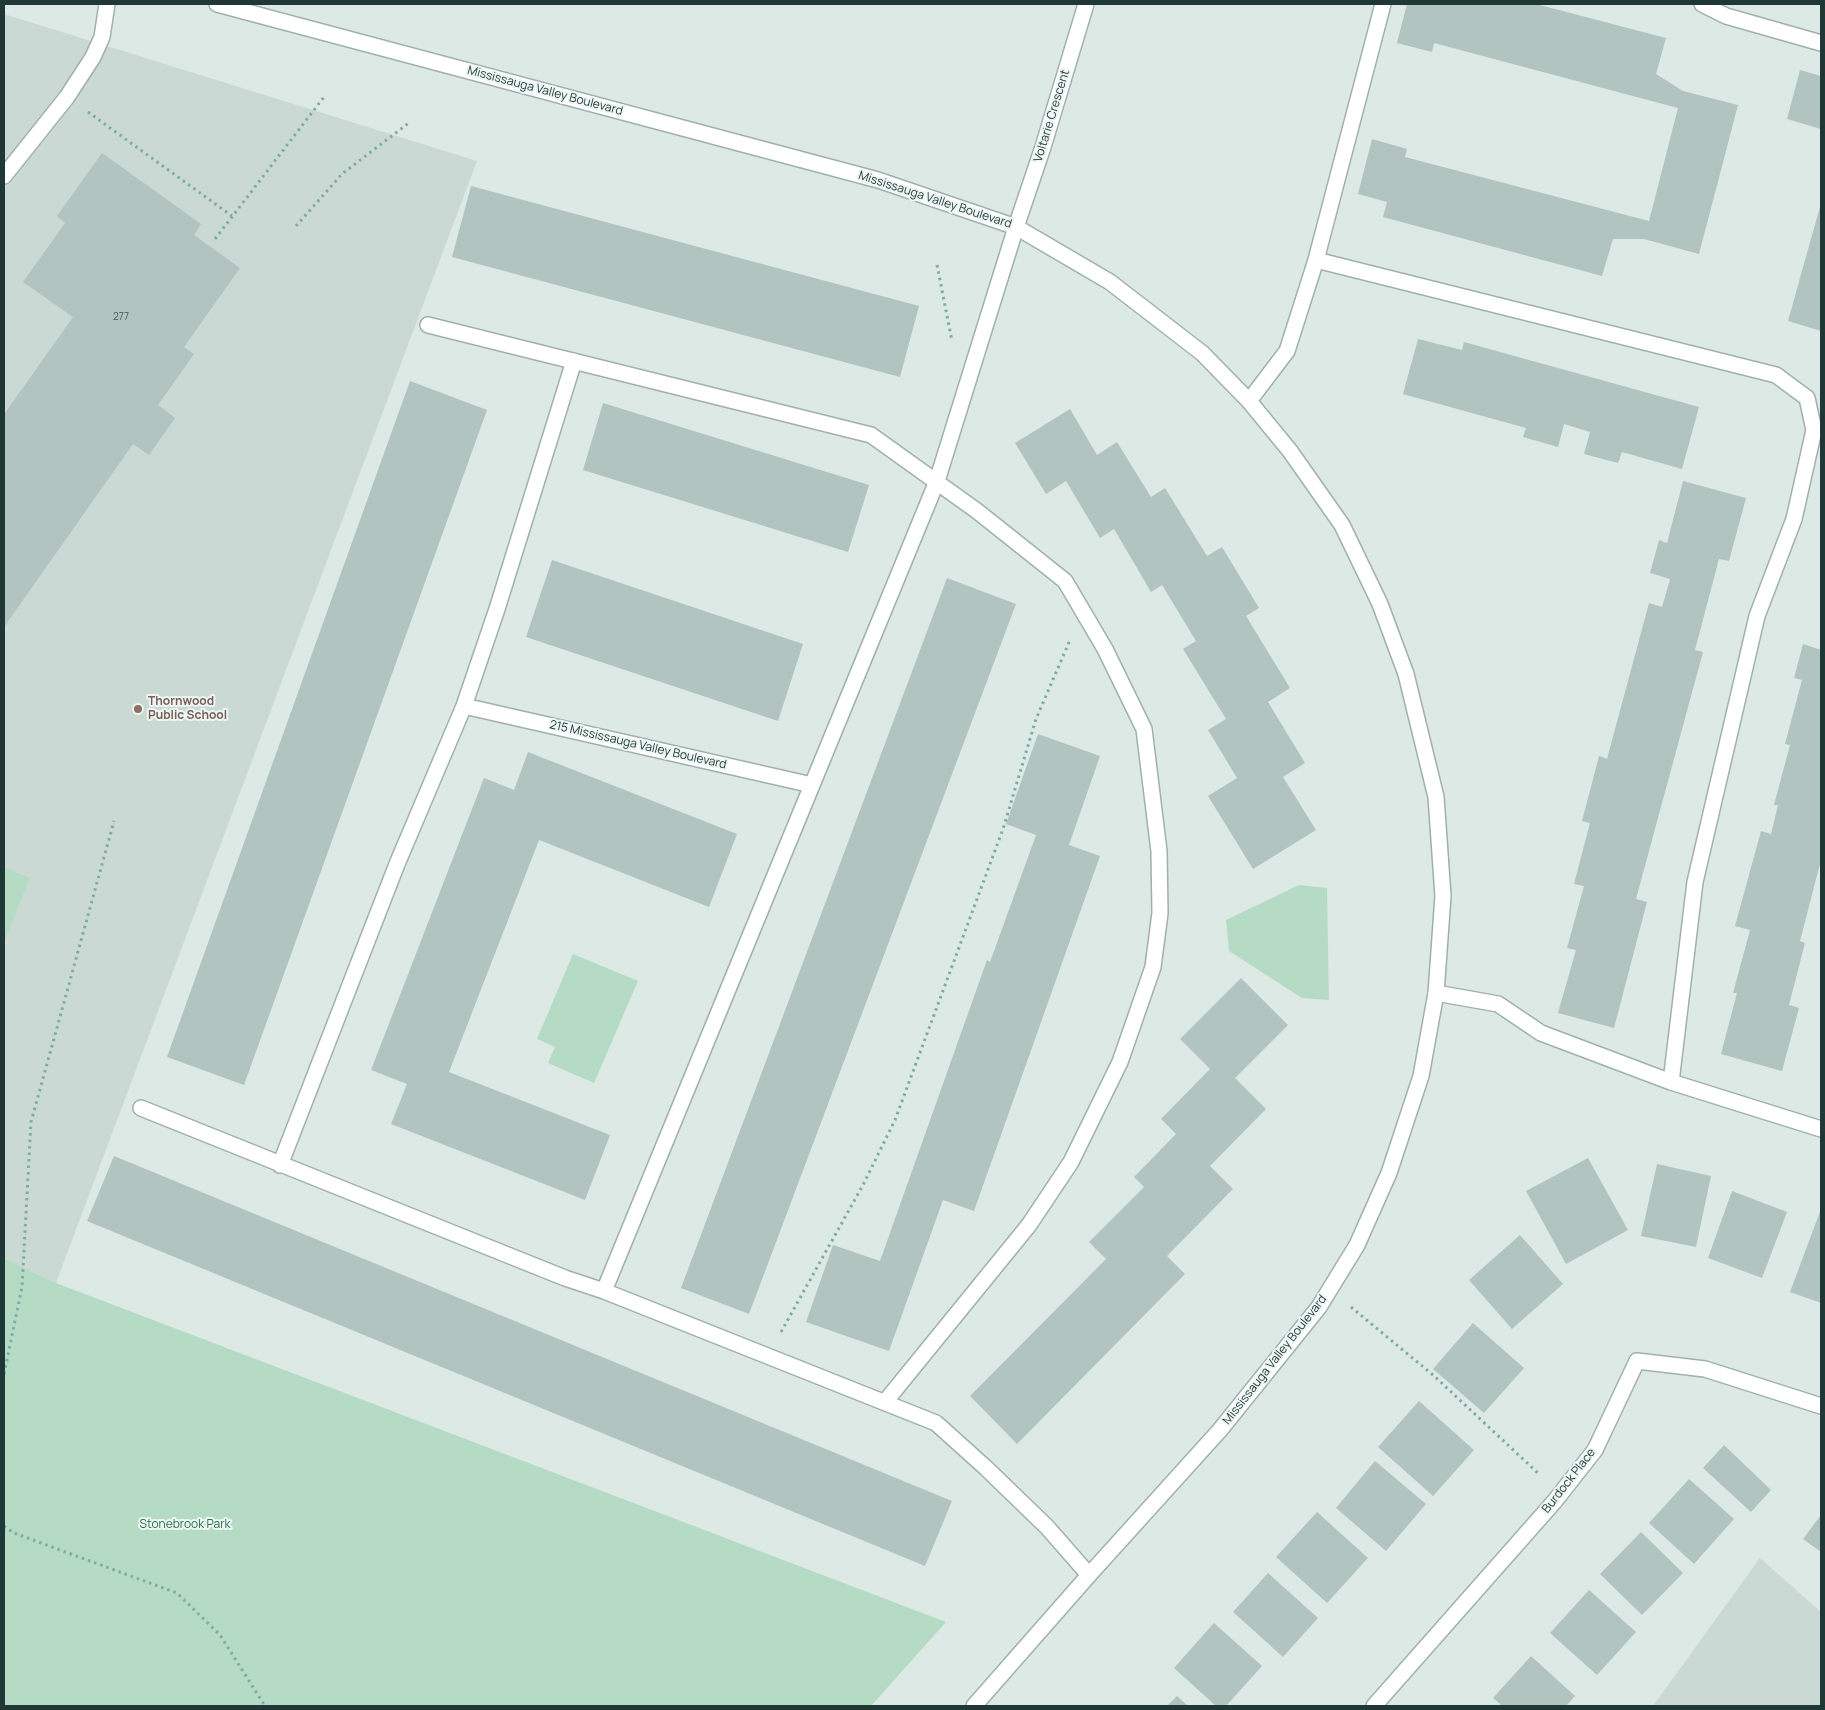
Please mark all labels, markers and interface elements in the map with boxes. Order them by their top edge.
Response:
street label: Mississauga Valley Boulevard [466,63,624,119]
street label: Voltarie Crescent [1031,68,1073,164]
street label: Mississauga Valley Boulevard [857,168,1013,232]
house number: 277 [113,311,129,323]
place label: Thornwood Public School [148,695,227,723]
marker: Thornwood Public School [132,703,144,715]
street label: 215 Mississauga Valley Boulevard [548,718,728,772]
street label: Mississauga Valley Boulevard [1220,1292,1330,1428]
street label: Burdock Place [1539,1446,1599,1516]
park label: Stonebrook Park [140,1518,230,1532]

